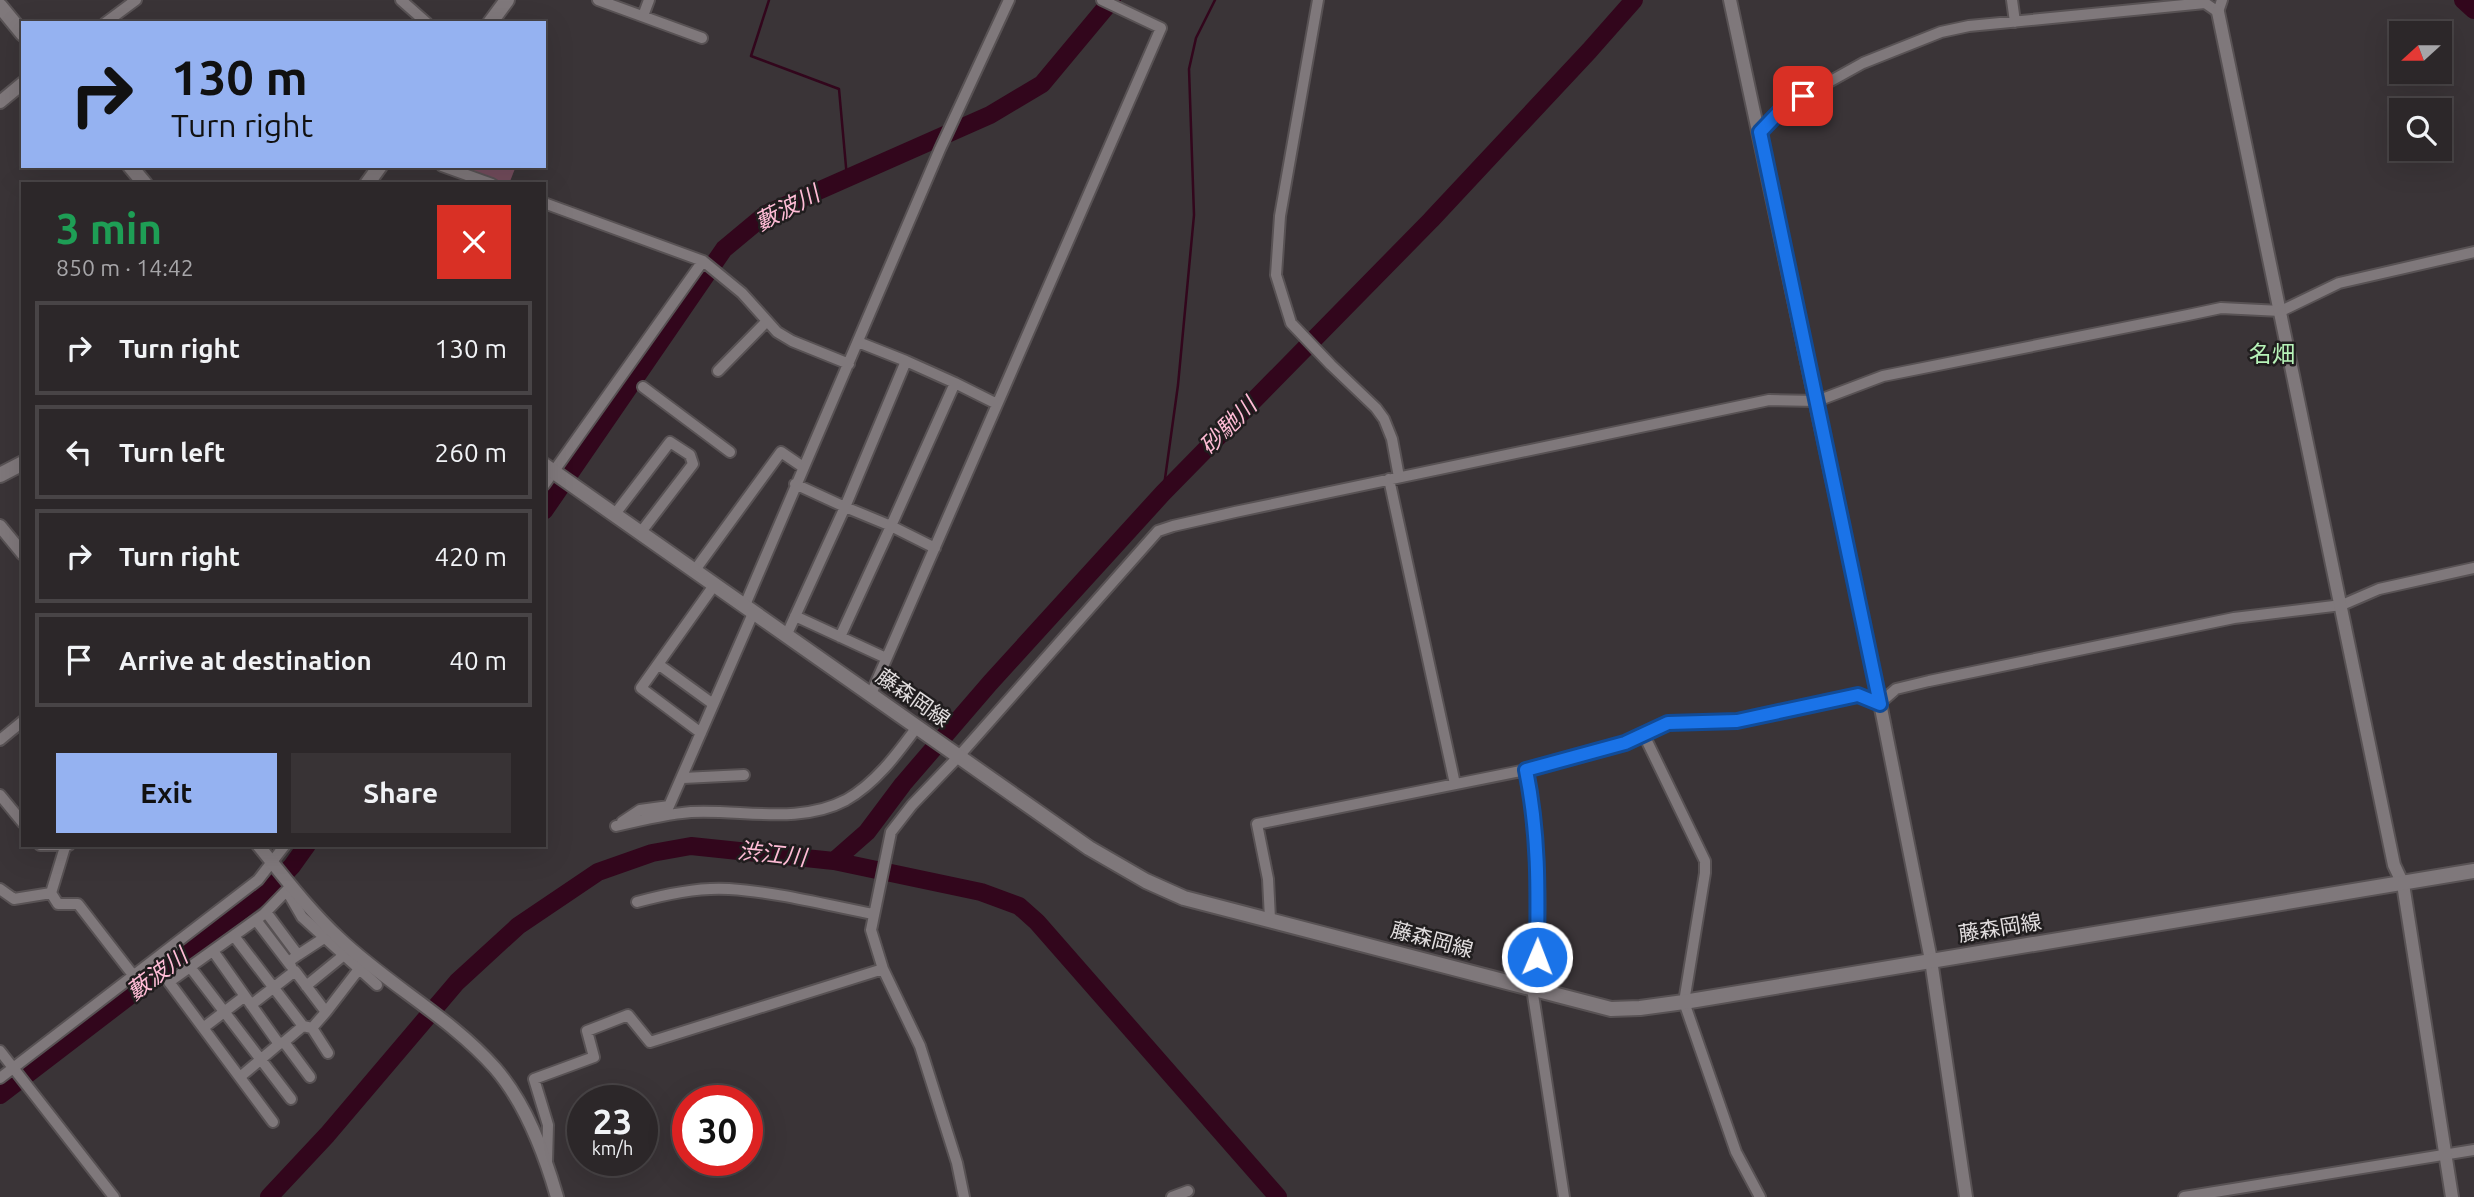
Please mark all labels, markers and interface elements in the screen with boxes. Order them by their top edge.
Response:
north arrow [2389,21,2452,84]
map controls [2389,21,2452,161]
icon: right [56,49,147,140]
text: 130 m [171,49,308,104]
pin [1773,66,1833,126]
icon: arrive [1784,77,1822,115]
button: search [2389,98,2452,161]
text: Turn right [171,107,313,143]
water label: 藪波川 [750,179,826,235]
text: 3 min [56,205,162,252]
button: close [437,205,511,279]
text: 850 m · 14:42 [56,255,194,280]
icon: right [60,329,98,367]
text: Turn right [119,334,240,363]
text: 130 m [435,334,507,363]
district label: 名畑 [2249,341,2295,366]
water label: 砂馳川 [1194,390,1263,459]
icon: left [60,433,98,471]
text: Turn left [119,438,225,467]
text: 260 m [435,438,507,467]
icon: right [60,537,98,575]
text: Turn right [119,542,240,571]
text: 420 m [435,542,507,571]
icon: arrive [60,641,98,679]
text: Arrive at destination [119,646,372,675]
text: 40 m [449,646,507,675]
street label: 藤森岡線 [872,663,955,731]
button: Exit [56,753,277,833]
button: Share [291,753,511,833]
water label: 渋江川 [736,837,811,870]
street label: 藤森岡線 [1956,909,2043,945]
street label: 藤森岡線 [1389,917,1476,961]
position arrow [1500,920,1574,994]
water label: 藪波川 [122,941,194,1004]
speed limit sign: 30 [672,1085,763,1176]
text: 23 [593,1101,632,1141]
text: km/h [592,1138,633,1158]

